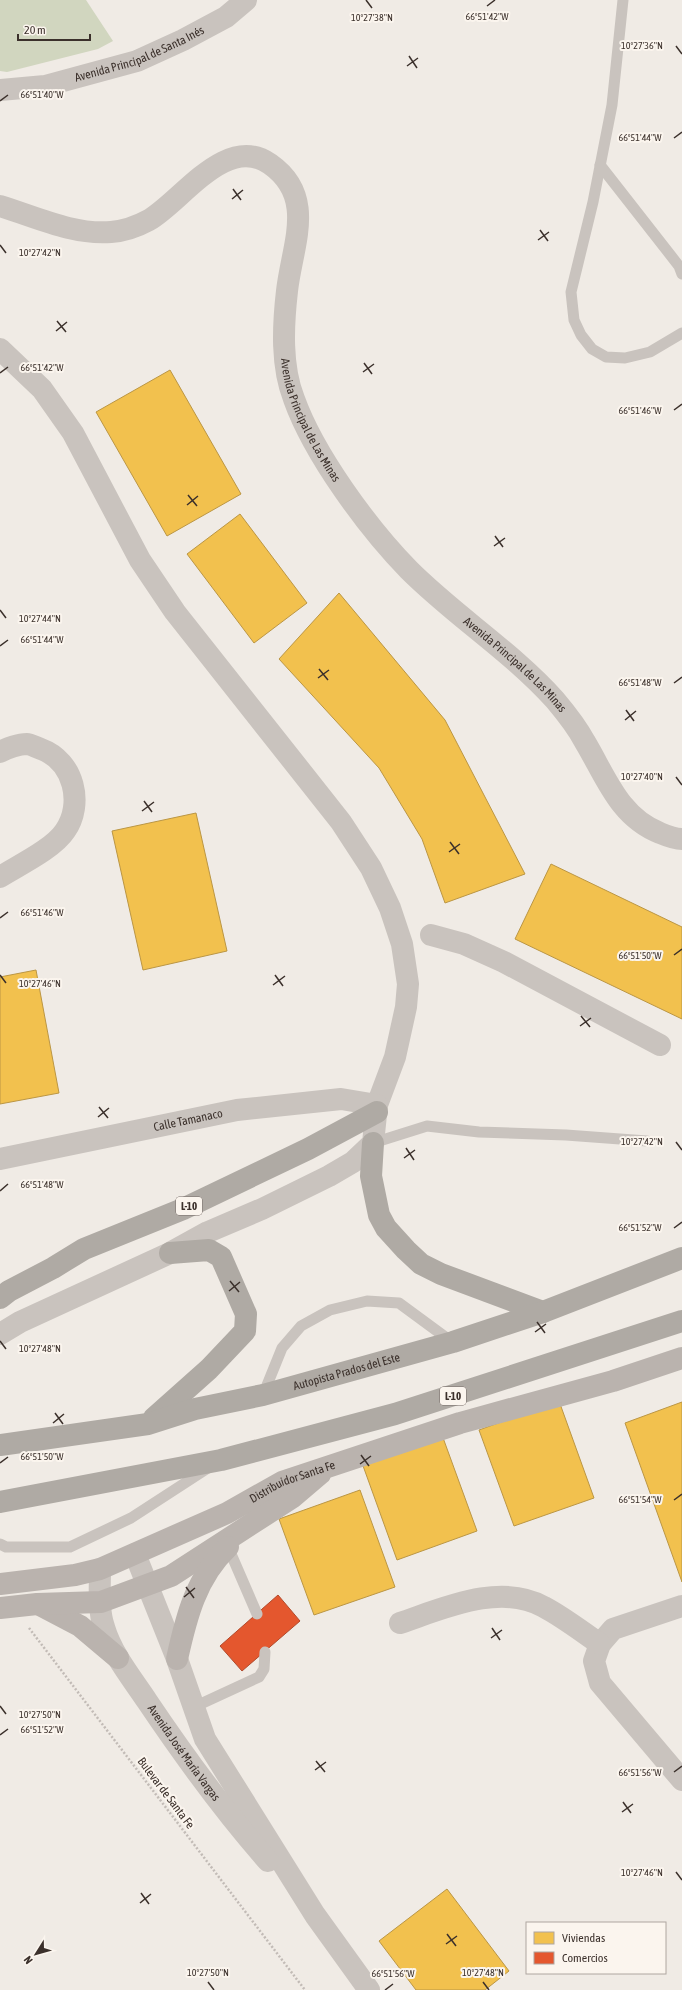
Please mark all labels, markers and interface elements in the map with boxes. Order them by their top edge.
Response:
text: 66°51'42"W [465,11,509,22]
text: 10°27'38"N [351,12,393,23]
scale bar [18,16,90,42]
text: 20 m [24,23,46,37]
street label: Avenida Principal de Santa Inés [73,23,206,85]
text: 10°27'36"N [621,40,663,51]
text: 66°51'40"W [20,89,64,100]
text: 66°51'44"W [618,132,662,143]
text: 10°27'42"N [19,247,61,258]
street label: Avenida Principal de Las Minas [278,358,343,485]
text: 66°51'42"W [20,362,64,373]
text: 66°51'46"W [618,405,662,416]
text: 10°27'44"N [19,613,61,624]
street label: Avenida Principal de Las Minas [461,614,569,715]
text: 66°51'44"W [20,634,64,645]
text: 66°51'48"W [618,677,662,688]
text: 10°27'40"N [621,771,663,782]
text: 66°51'46"W [20,907,64,918]
text: 66°51'50"W [618,950,662,961]
text: 10°27'46"N [19,978,61,989]
street label: Calle Tamanaco [152,1106,224,1134]
text: 10°27'42"N [621,1136,663,1147]
text: 66°51'48"W [20,1179,64,1190]
road number: L-10 [176,1197,202,1215]
text: 66°51'52"W [618,1222,662,1233]
text: 10°27'48"N [19,1343,61,1354]
street label: Autopista Prados del Este [292,1350,402,1393]
road number: L-10 [440,1387,466,1405]
text: 66°51'50"W [20,1451,64,1462]
street label: Distribuidor Santa Fe [247,1458,337,1506]
text: 66°51'54"W [618,1494,662,1505]
street label: Avenida José María Vargas [145,1702,223,1804]
text: 10°27'50"N [19,1709,61,1720]
text: 66°51'52"W [20,1724,64,1735]
street label: Bulevar de Santa Fe [135,1755,197,1831]
text: 66°51'56"W [618,1767,662,1778]
text: 10°27'46"N [621,1867,663,1878]
legend [526,1922,666,1974]
text: Viviendas [562,1931,605,1945]
north arrow [16,1934,56,1974]
text: Comercios [562,1951,608,1965]
text: N [21,1954,35,1966]
text: 10°27'50"N [187,1967,229,1978]
text: 10°27'48"N [462,1967,504,1978]
text: 66°51'56"W [371,1968,415,1979]

